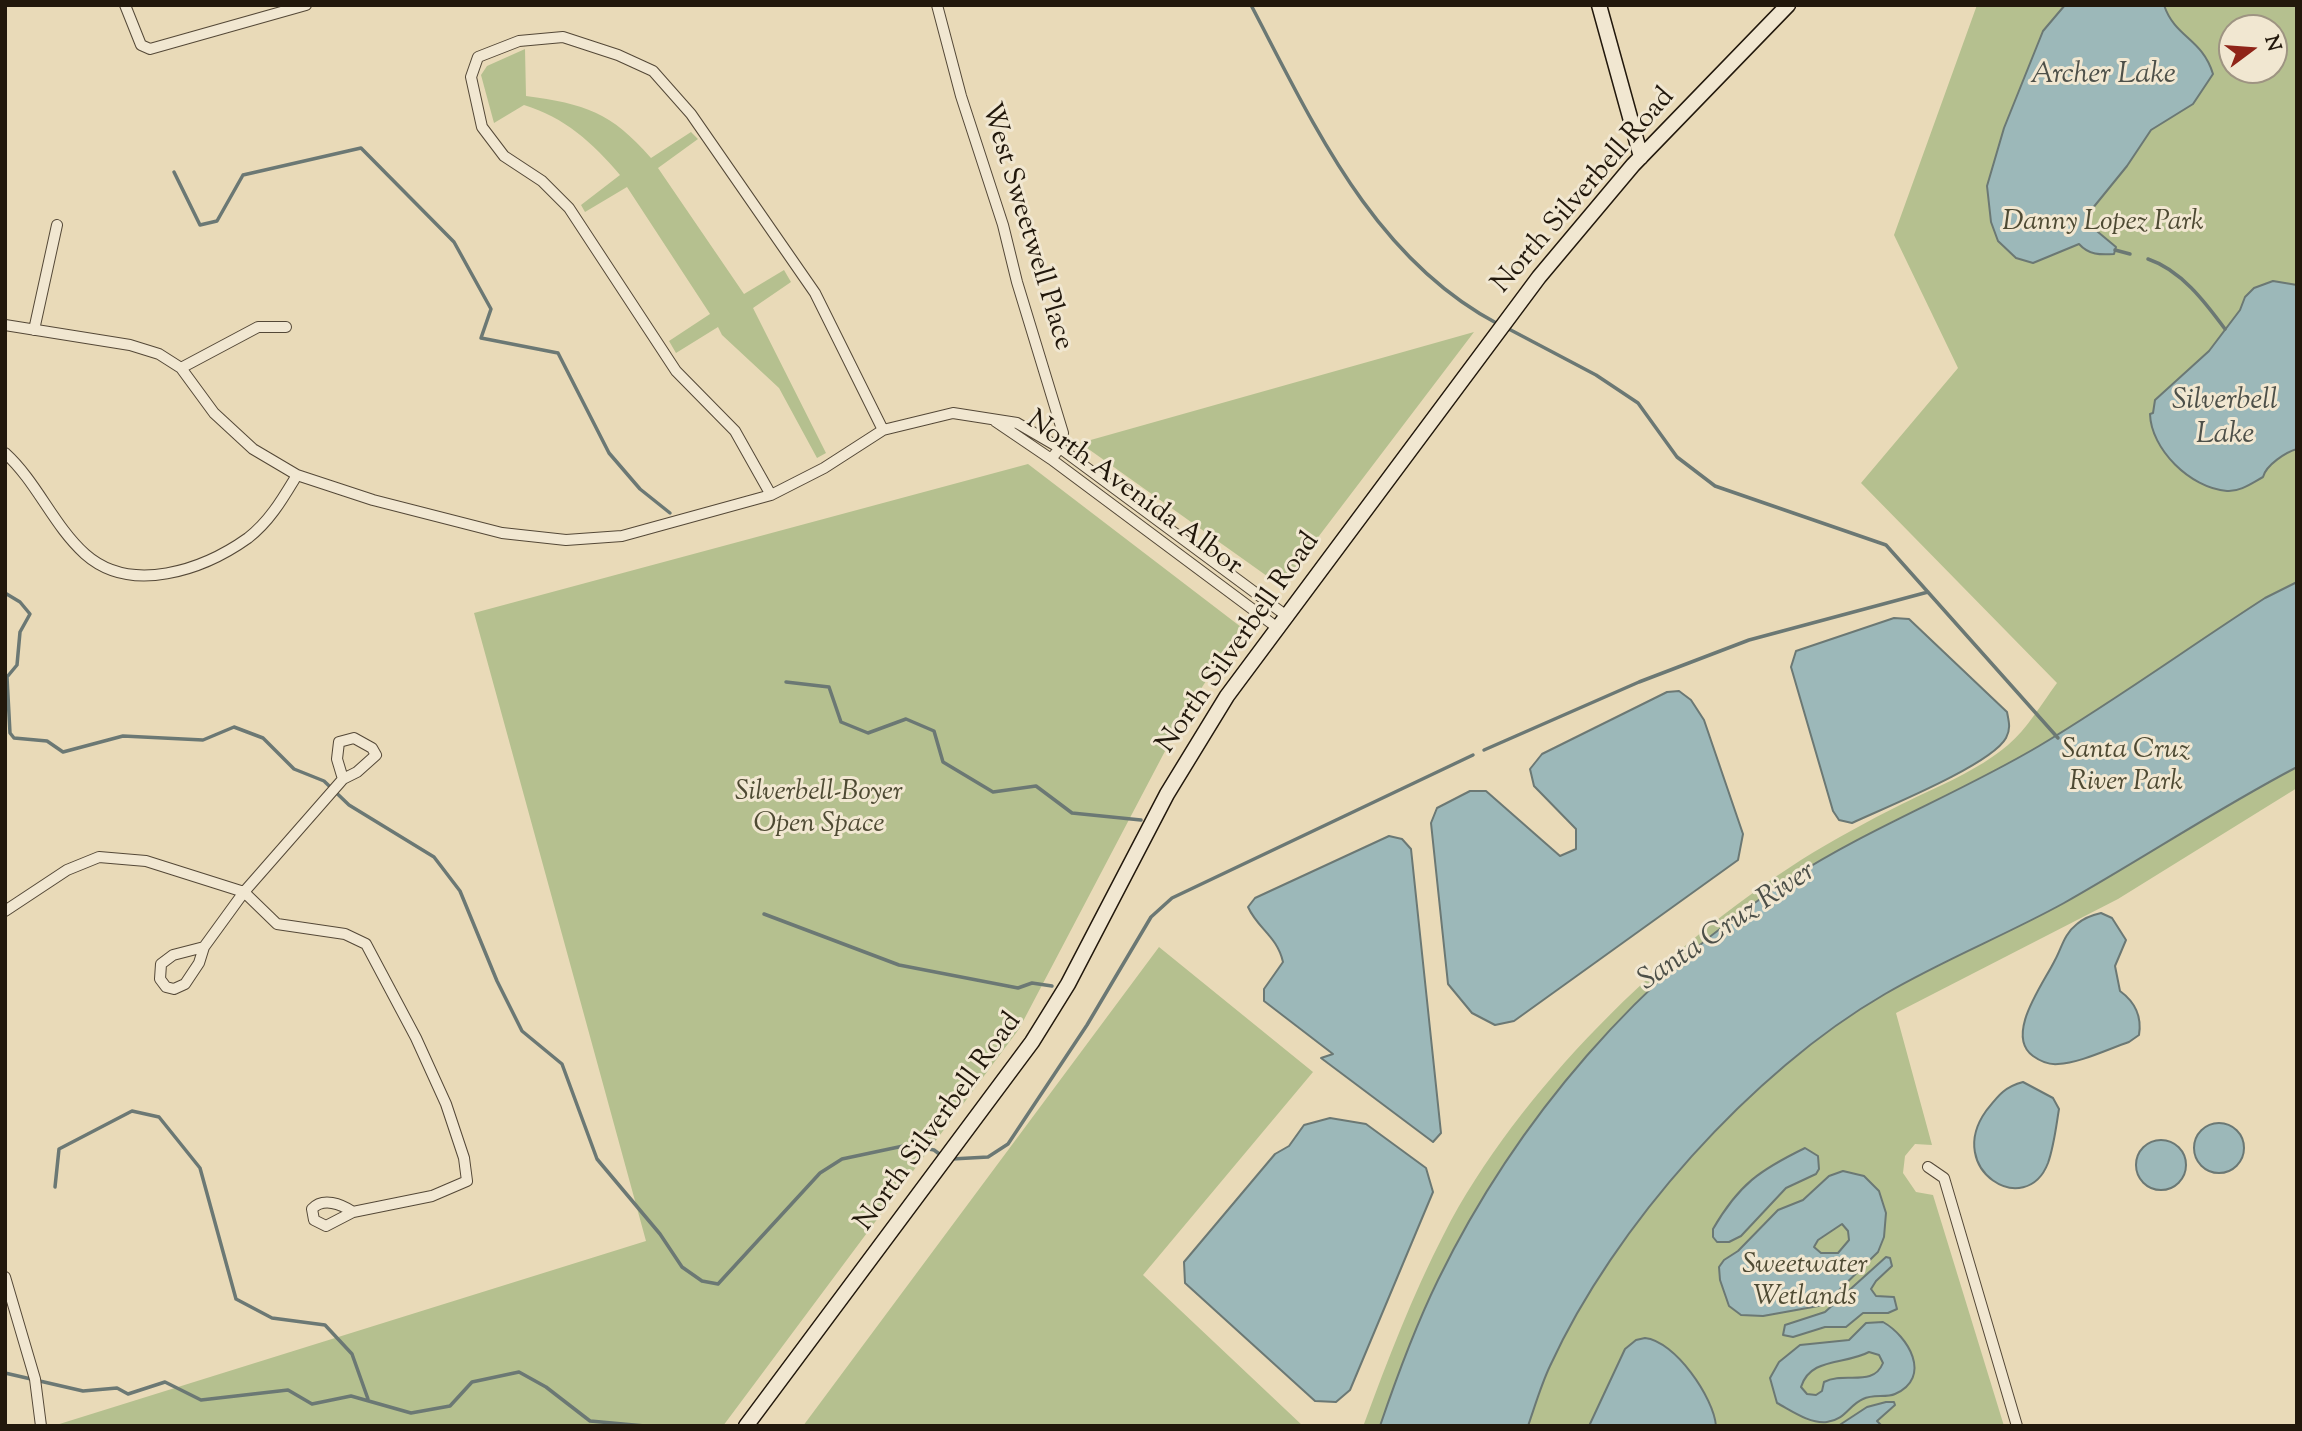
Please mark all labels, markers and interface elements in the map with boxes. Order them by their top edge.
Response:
north arrow [2218,14,2288,84]
text: N [2257,33,2287,55]
water label: Archer Lake [2030,59,2176,95]
street label: North Silverbell Road [1486,82,1684,302]
street label: West Sweetwell Place [971,99,1079,355]
park label: Danny Lopez Park [2002,207,2204,241]
water label: Silverbell Lake [2172,385,2278,456]
street label: North Avenida Albor [1018,405,1248,585]
street label: North Silverbell Road [1151,527,1329,761]
park label: Santa Cruz River Park [2062,735,2190,801]
park label: Silverbell-Boyer Open Space [735,777,903,843]
water label: Santa Cruz River [1633,855,1823,1001]
street label: North Silverbell Road [849,1007,1031,1239]
park label: Sweetwater Wetlands [1742,1250,1868,1316]

